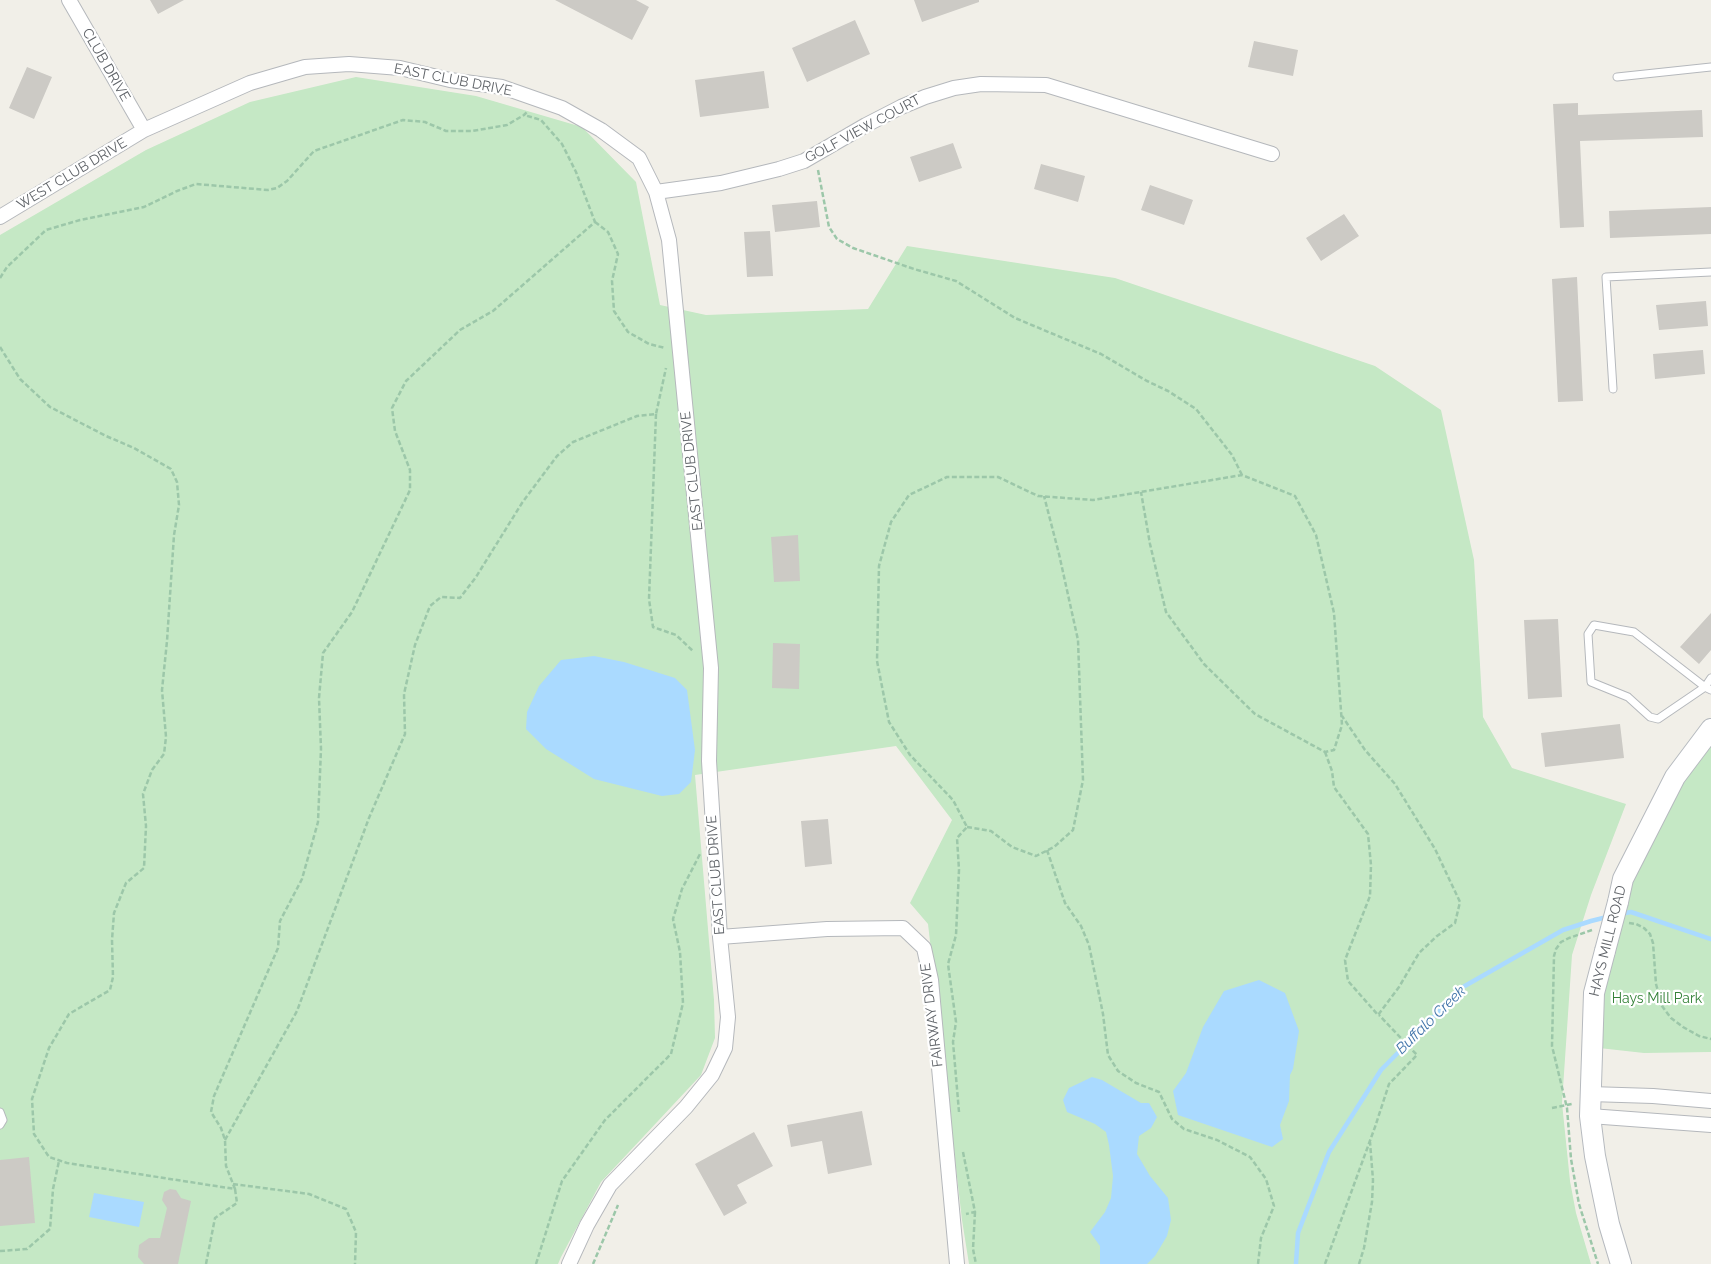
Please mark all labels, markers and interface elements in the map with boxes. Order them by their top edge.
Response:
street label: CLUB DRIVE [78,26,134,104]
street label: EAST CLUB DRIVE [393,60,513,100]
street label: GOLF VIEW COURT [802,91,924,167]
street label: WEST CLUB DRIVE [14,135,130,213]
street label: EAST CLUB DRIVE [677,411,707,531]
street label: EAST CLUB DRIVE [703,815,729,935]
street label: HAYS MILL ROAD [1586,884,1630,998]
street label: FAIRWAY DRIVE [917,962,947,1068]
water label: Buffalo Creek [1392,982,1470,1058]
park label: Hays Mill Park [1612,991,1702,1007]

